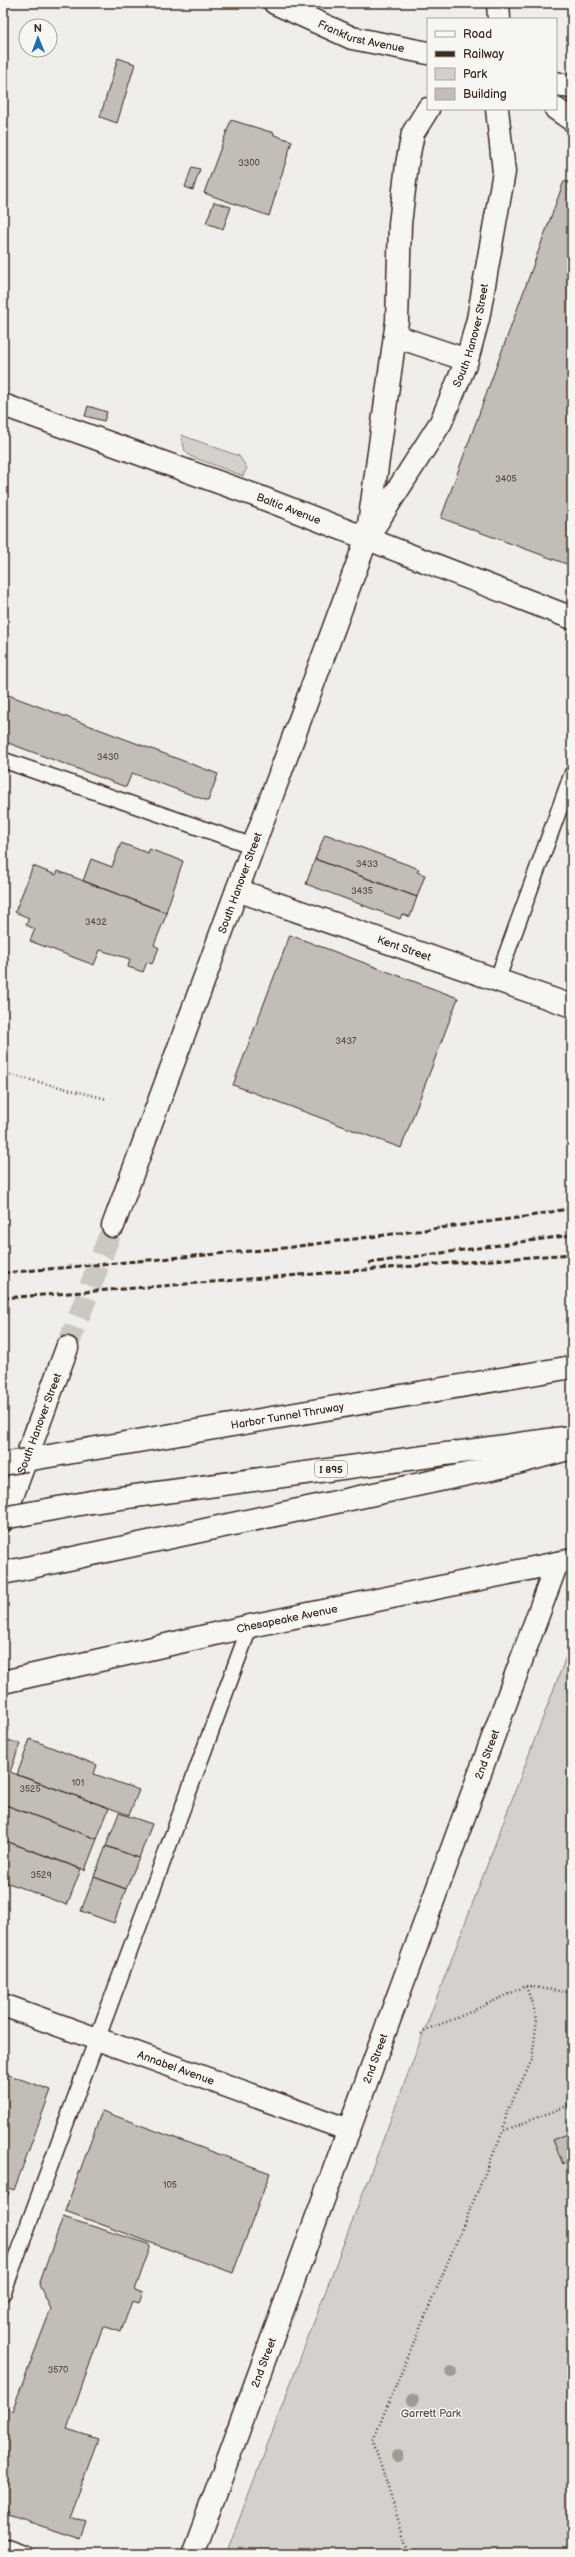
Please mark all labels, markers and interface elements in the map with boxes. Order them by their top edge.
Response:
street label: Frankfurst Avenue [316,17,406,55]
north arrow [18,18,58,58]
legend [427,18,557,110]
text: N [34,22,42,35]
text: Road [463,27,492,42]
text: Railway [463,47,505,62]
text: Park [463,67,487,82]
text: Building [463,87,507,102]
house number: 3300 [238,158,260,169]
street label: South Hanover Street [450,282,491,389]
house number: 3405 [495,474,517,485]
street label: Baltic Avenue [255,490,323,527]
house number: 3430 [97,752,119,763]
street label: South Hanover Street [216,830,265,935]
house number: 3433 [356,859,379,870]
house number: 3435 [351,886,373,897]
house number: 3432 [85,917,108,928]
street label: Kent Street [375,933,433,964]
house number: 3437 [336,1036,357,1047]
street label: South Hanover Street [15,1371,64,1476]
street label: Harbor Tunnel Thruway [230,1400,345,1432]
road number: I 895 [315,1461,347,1477]
street label: Chesapeake Avenue [235,1602,339,1636]
street label: 2nd Street [472,1727,503,1781]
house number: 101 [72,1778,84,1789]
house number: 3525 [19,1784,41,1795]
house number: 3529 [30,1870,52,1881]
street label: 2nd Street [360,2031,391,2085]
street label: Annabel Avenue [136,2048,216,2088]
house number: 105 [163,2180,177,2191]
street label: 2nd Street [249,2335,279,2389]
house number: 3570 [48,2365,68,2376]
park label: Garrett Park [401,2407,462,2420]

